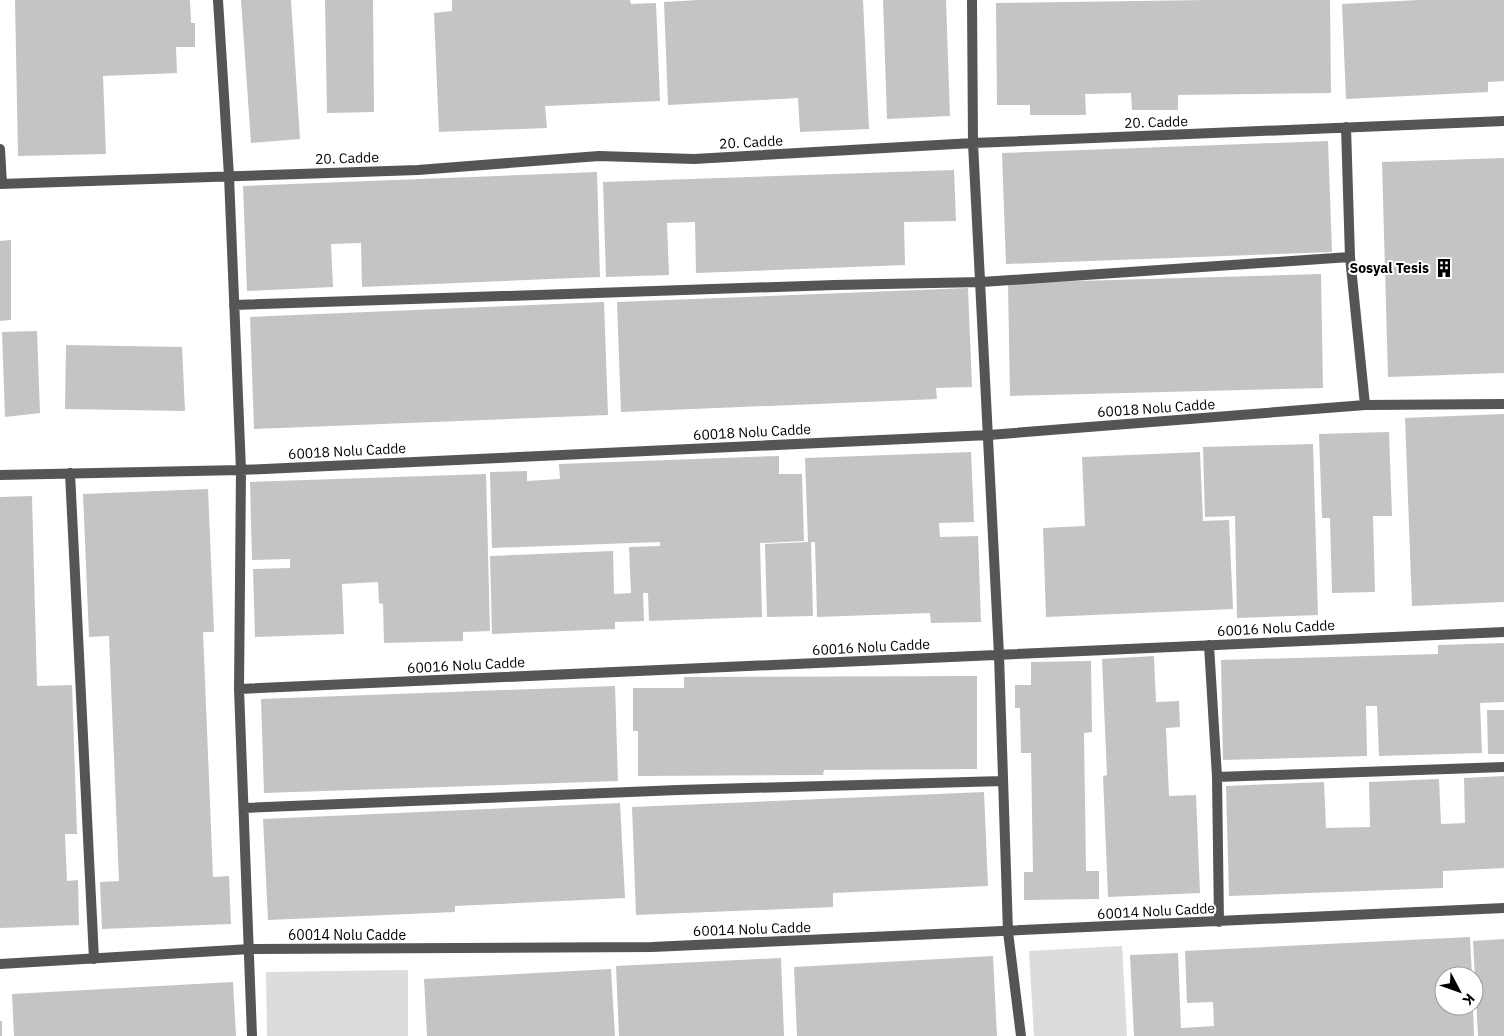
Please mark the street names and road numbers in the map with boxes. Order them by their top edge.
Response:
street label: 20. Cadde [1124,112,1189,132]
street label: 20. Cadde [719,131,784,153]
street label: 20. Cadde [315,148,380,168]
street label: 60018 Nolu Cadde [1096,395,1216,421]
street label: 60018 Nolu Cadde [693,420,812,444]
street label: 60018 Nolu Cadde [288,439,407,463]
street label: 60016 Nolu Cadde [1217,616,1336,640]
street label: 60016 Nolu Cadde [812,635,931,659]
street label: 60016 Nolu Cadde [407,653,526,677]
street label: 60014 Nolu Cadde [1097,899,1216,923]
street label: 60014 Nolu Cadde [693,918,812,940]
street label: 60014 Nolu Cadde [288,926,406,944]

